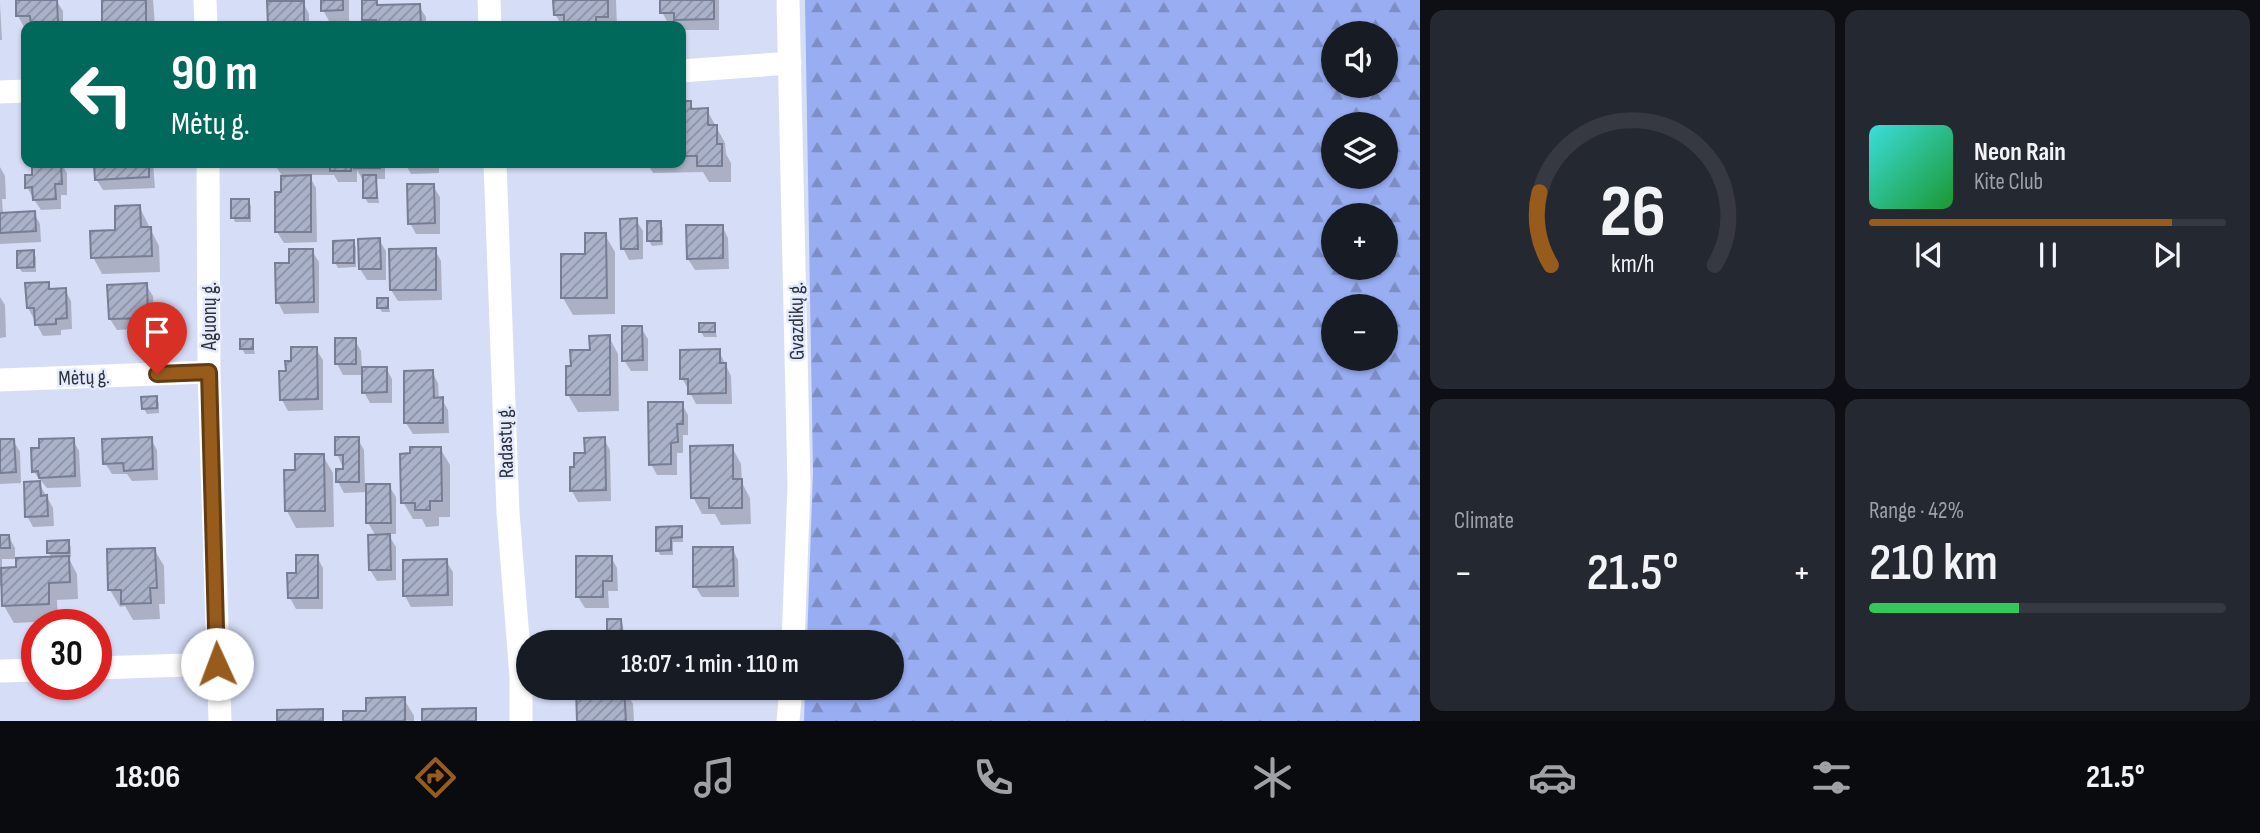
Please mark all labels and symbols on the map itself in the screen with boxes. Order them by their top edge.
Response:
street label: Aguonų g. [197,282,222,351]
street label: Gvazdikų g. [783,282,810,360]
pin [127,302,187,374]
street label: Mėtų g. [58,364,110,391]
street label: Radastų g. [492,405,519,479]
speed limit sign: 30 [21,609,112,700]
position arrow [180,627,254,701]

